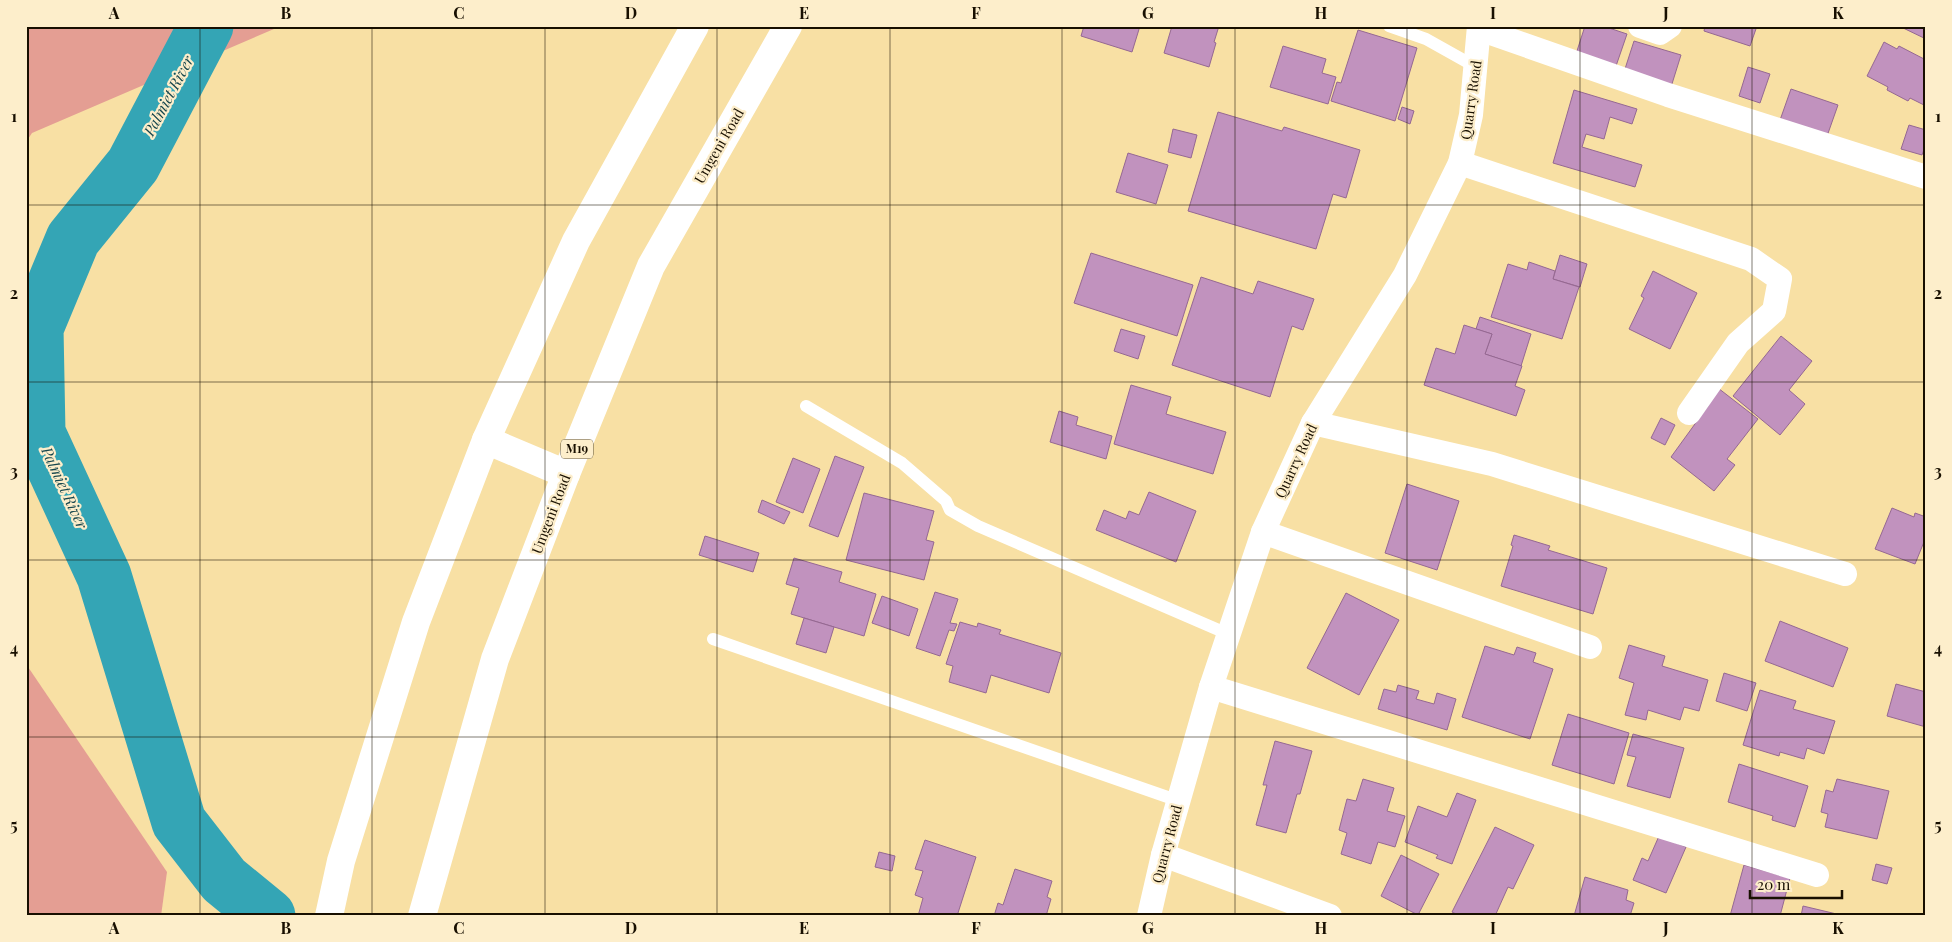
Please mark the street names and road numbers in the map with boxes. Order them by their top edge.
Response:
street label: Quarry Road [1456,59,1485,141]
street label: Umgeni Road [689,105,748,187]
street label: Quarry Road [1270,421,1321,501]
road number: M19 [561,439,593,458]
street label: Umgeni Road [527,471,574,556]
street label: Quarry Road [1147,803,1186,885]

